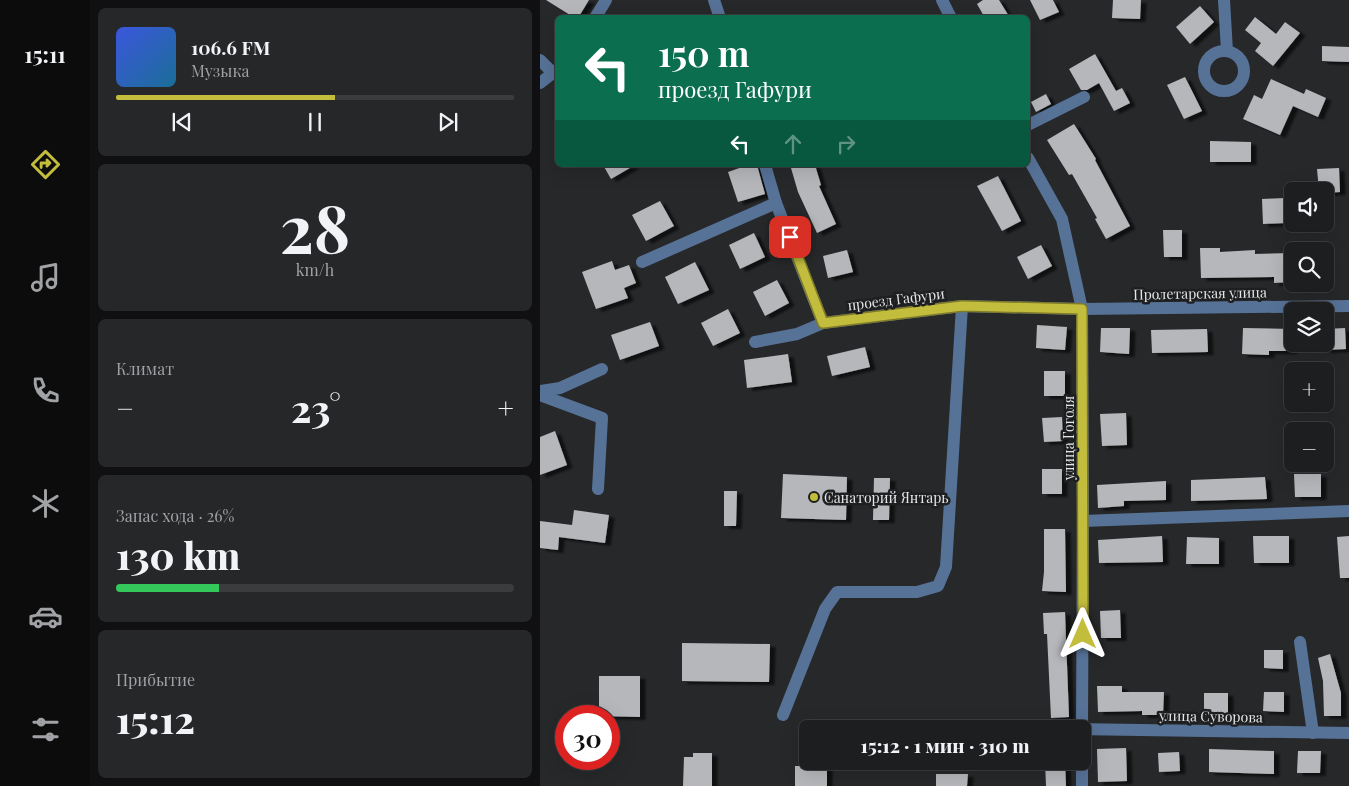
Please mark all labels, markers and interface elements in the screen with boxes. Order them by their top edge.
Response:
text: 150 m [658,29,749,76]
text: 106.6 FM [191,34,270,60]
icon: left [575,35,640,100]
text: 15:11 [24,39,66,69]
text: Музыка [191,60,250,81]
text: проезд Гафури [658,74,812,104]
icon: previous [168,108,196,136]
icon: pause [301,108,329,136]
icon: next [434,108,462,136]
icon: left [726,130,754,158]
icon: ahead [779,130,807,158]
icon: right [832,130,860,158]
icon: directions [28,147,63,182]
map controls [1284,182,1334,472]
button: sound [1284,182,1334,232]
text: 28 [280,183,350,269]
pin [769,216,811,258]
icon: arrive [776,223,804,251]
button: search [1284,242,1334,292]
text: km/h [296,259,334,280]
icon: music [28,260,63,295]
street label: Пролетарская улица [1133,282,1267,304]
street label: проезд Гафури [846,284,946,314]
button: layers [1284,302,1334,352]
text: Климат [116,358,174,379]
button: + [1284,362,1334,412]
icon: phone [28,373,63,408]
text: 23° [291,382,341,433]
text: − [116,389,134,426]
text: + [498,389,514,426]
street label: улица Гоголя [1059,395,1078,481]
button: − [1284,422,1334,472]
icon: climate [28,486,63,521]
place label: Санаторий Янтарь [824,488,949,507]
marker: Санаторий Янтарь [808,491,820,503]
text: Запас хода · 26% [116,505,234,526]
text: 130 km [116,529,240,580]
icon: car [28,599,63,634]
position arrow [1056,607,1108,659]
text: Прибытие [116,669,195,690]
text: 15:12 [116,693,195,744]
speed limit sign: 30 [555,705,620,770]
street label: улица Суворова [1158,706,1263,726]
icon: filters [28,712,63,747]
text: 15:12 · 1 мин · 310 m [860,732,1030,758]

